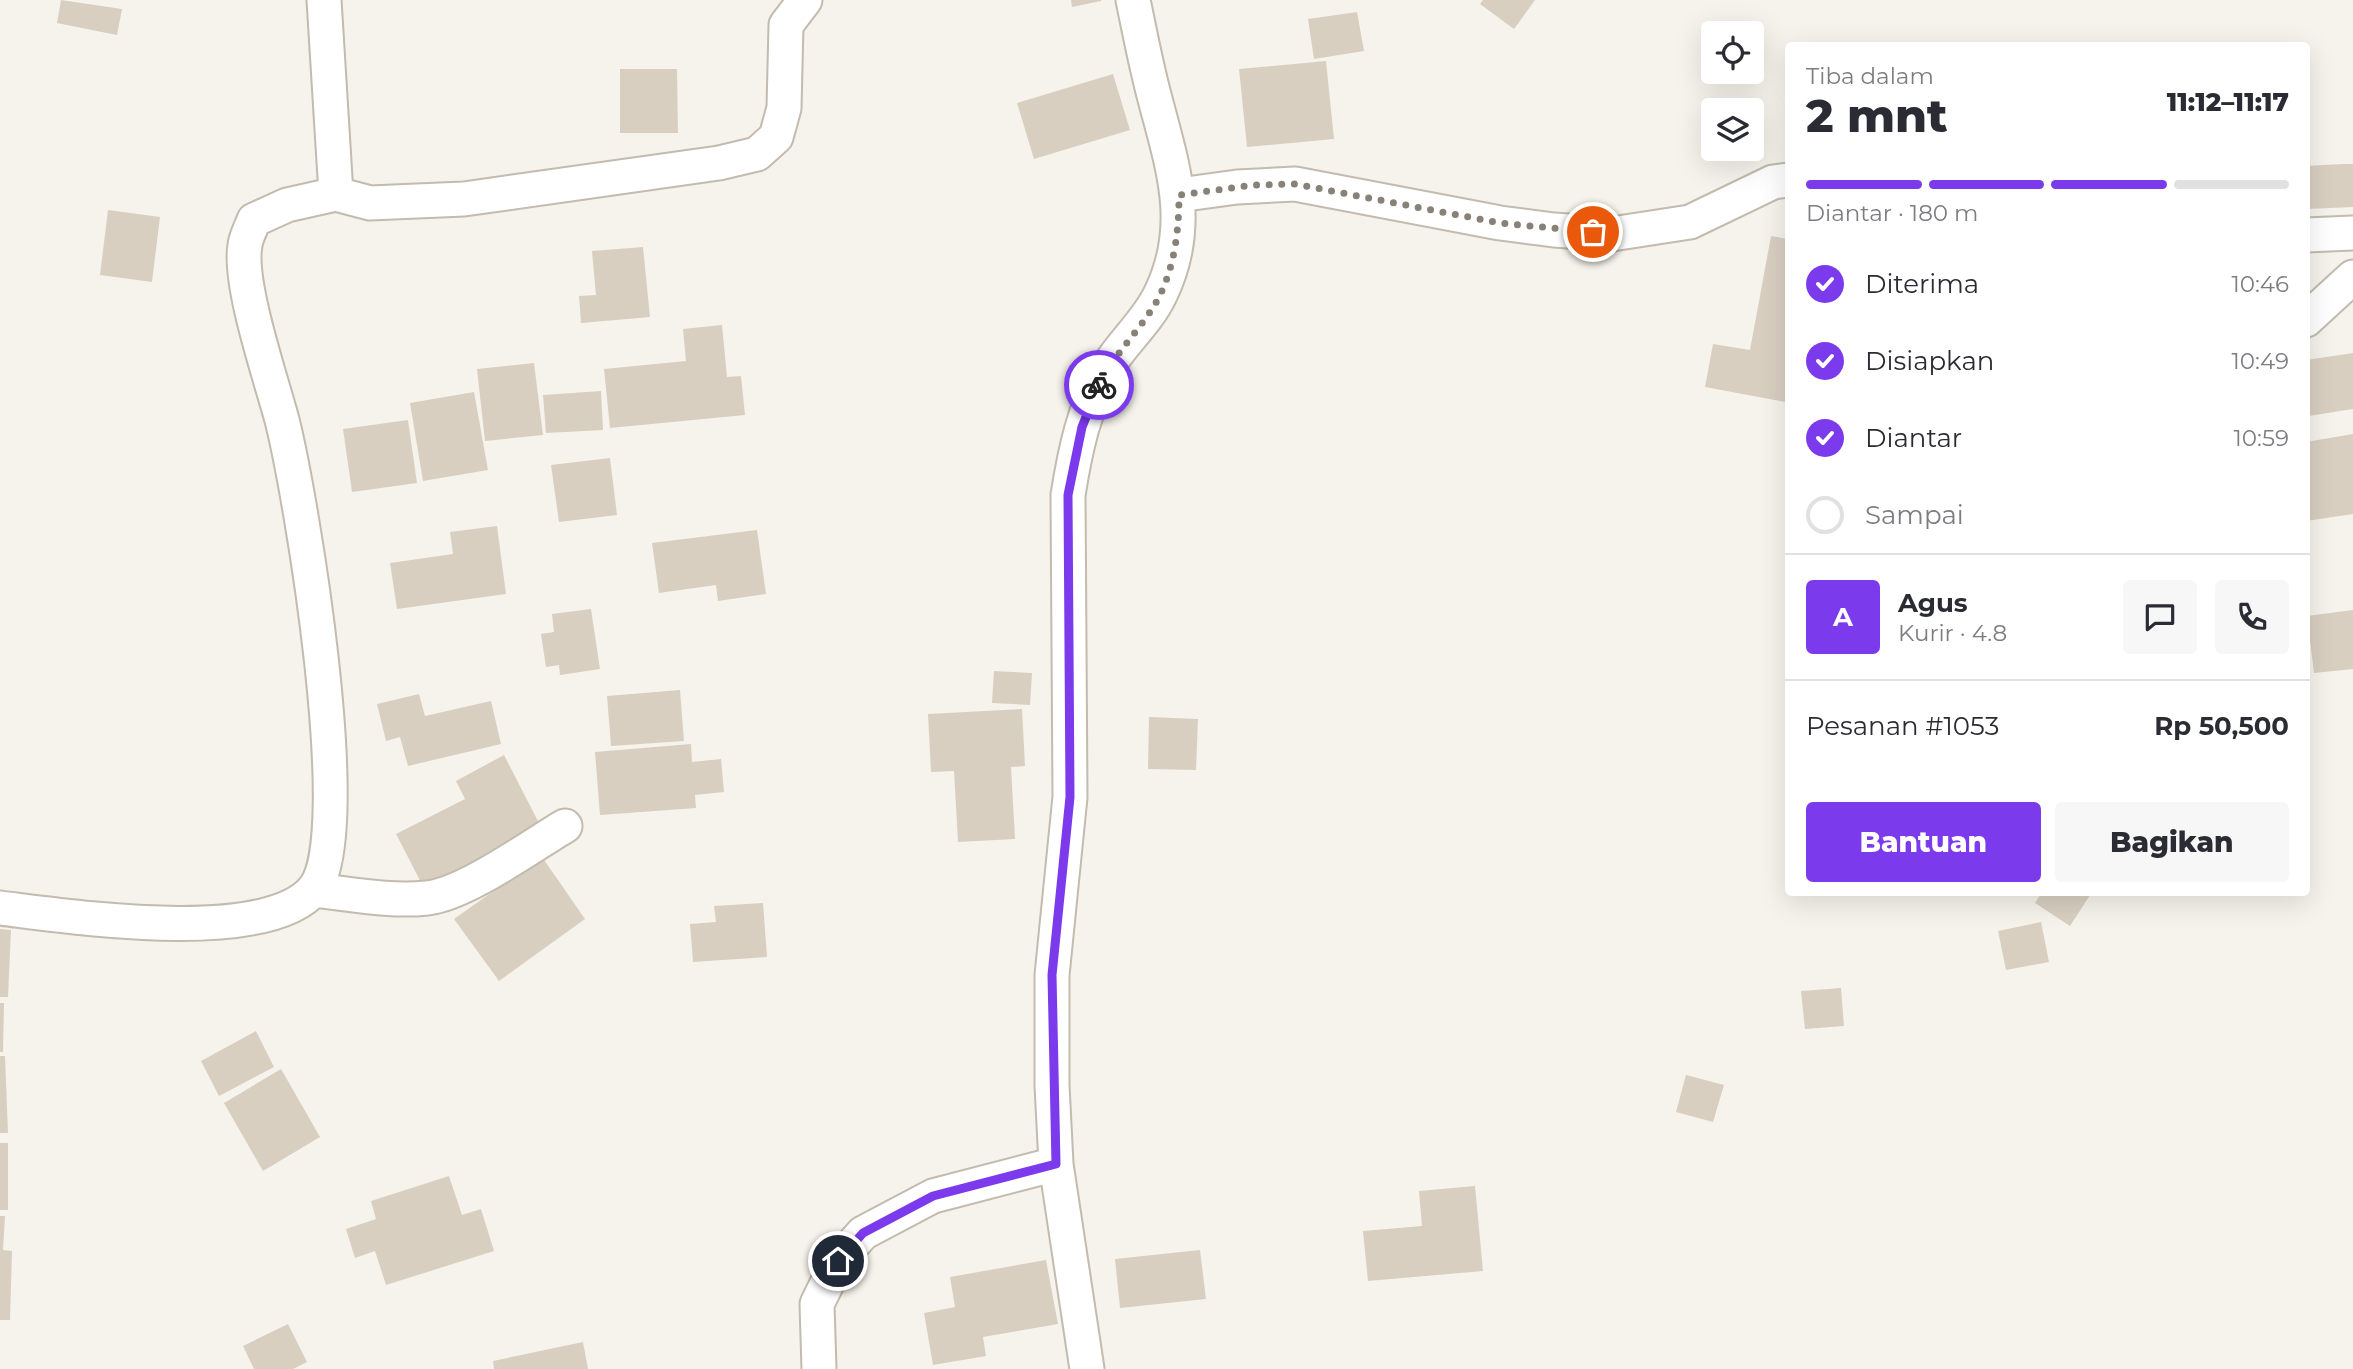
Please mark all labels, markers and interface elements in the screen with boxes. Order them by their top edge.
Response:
map controls [1701,21,1764,161]
button: locate [1701,21,1764,84]
text: Tiba dalam [1806,62,1934,90]
text: 11:12–11:17 [2167,86,2289,118]
text: 2 mnt [1806,87,1948,144]
button: layers [1701,98,1764,161]
text: Diantar · 180 m [1806,199,1978,227]
pin [1563,202,1623,262]
icon: bag [1574,213,1612,251]
icon: check [1806,265,1844,303]
text: Diterima [1865,268,1979,300]
text: 10:46 [2231,270,2289,298]
icon: check [1806,342,1844,380]
text: Disiapkan [1865,345,1994,377]
text: 10:49 [2232,347,2289,375]
courier [1064,350,1134,420]
icon: bike [1080,366,1118,404]
icon: check [1806,419,1844,457]
text: Diantar [1865,422,1962,454]
text: 10:59 [2234,424,2289,452]
text: Sampai [1865,499,1964,531]
button: chat [2123,580,2197,654]
button: phone [2215,580,2289,654]
text: Agus [1898,587,1968,619]
text: A [1833,601,1853,633]
text: Kurir · 4.8 [1898,619,2007,647]
text: Pesanan #1053 [1806,710,1999,742]
text: Rp 50,500 [2154,710,2289,742]
button: Bantuan [1806,802,2041,882]
button: Bagikan [2055,802,2289,882]
pin [808,1231,868,1291]
icon: home [819,1242,857,1280]

